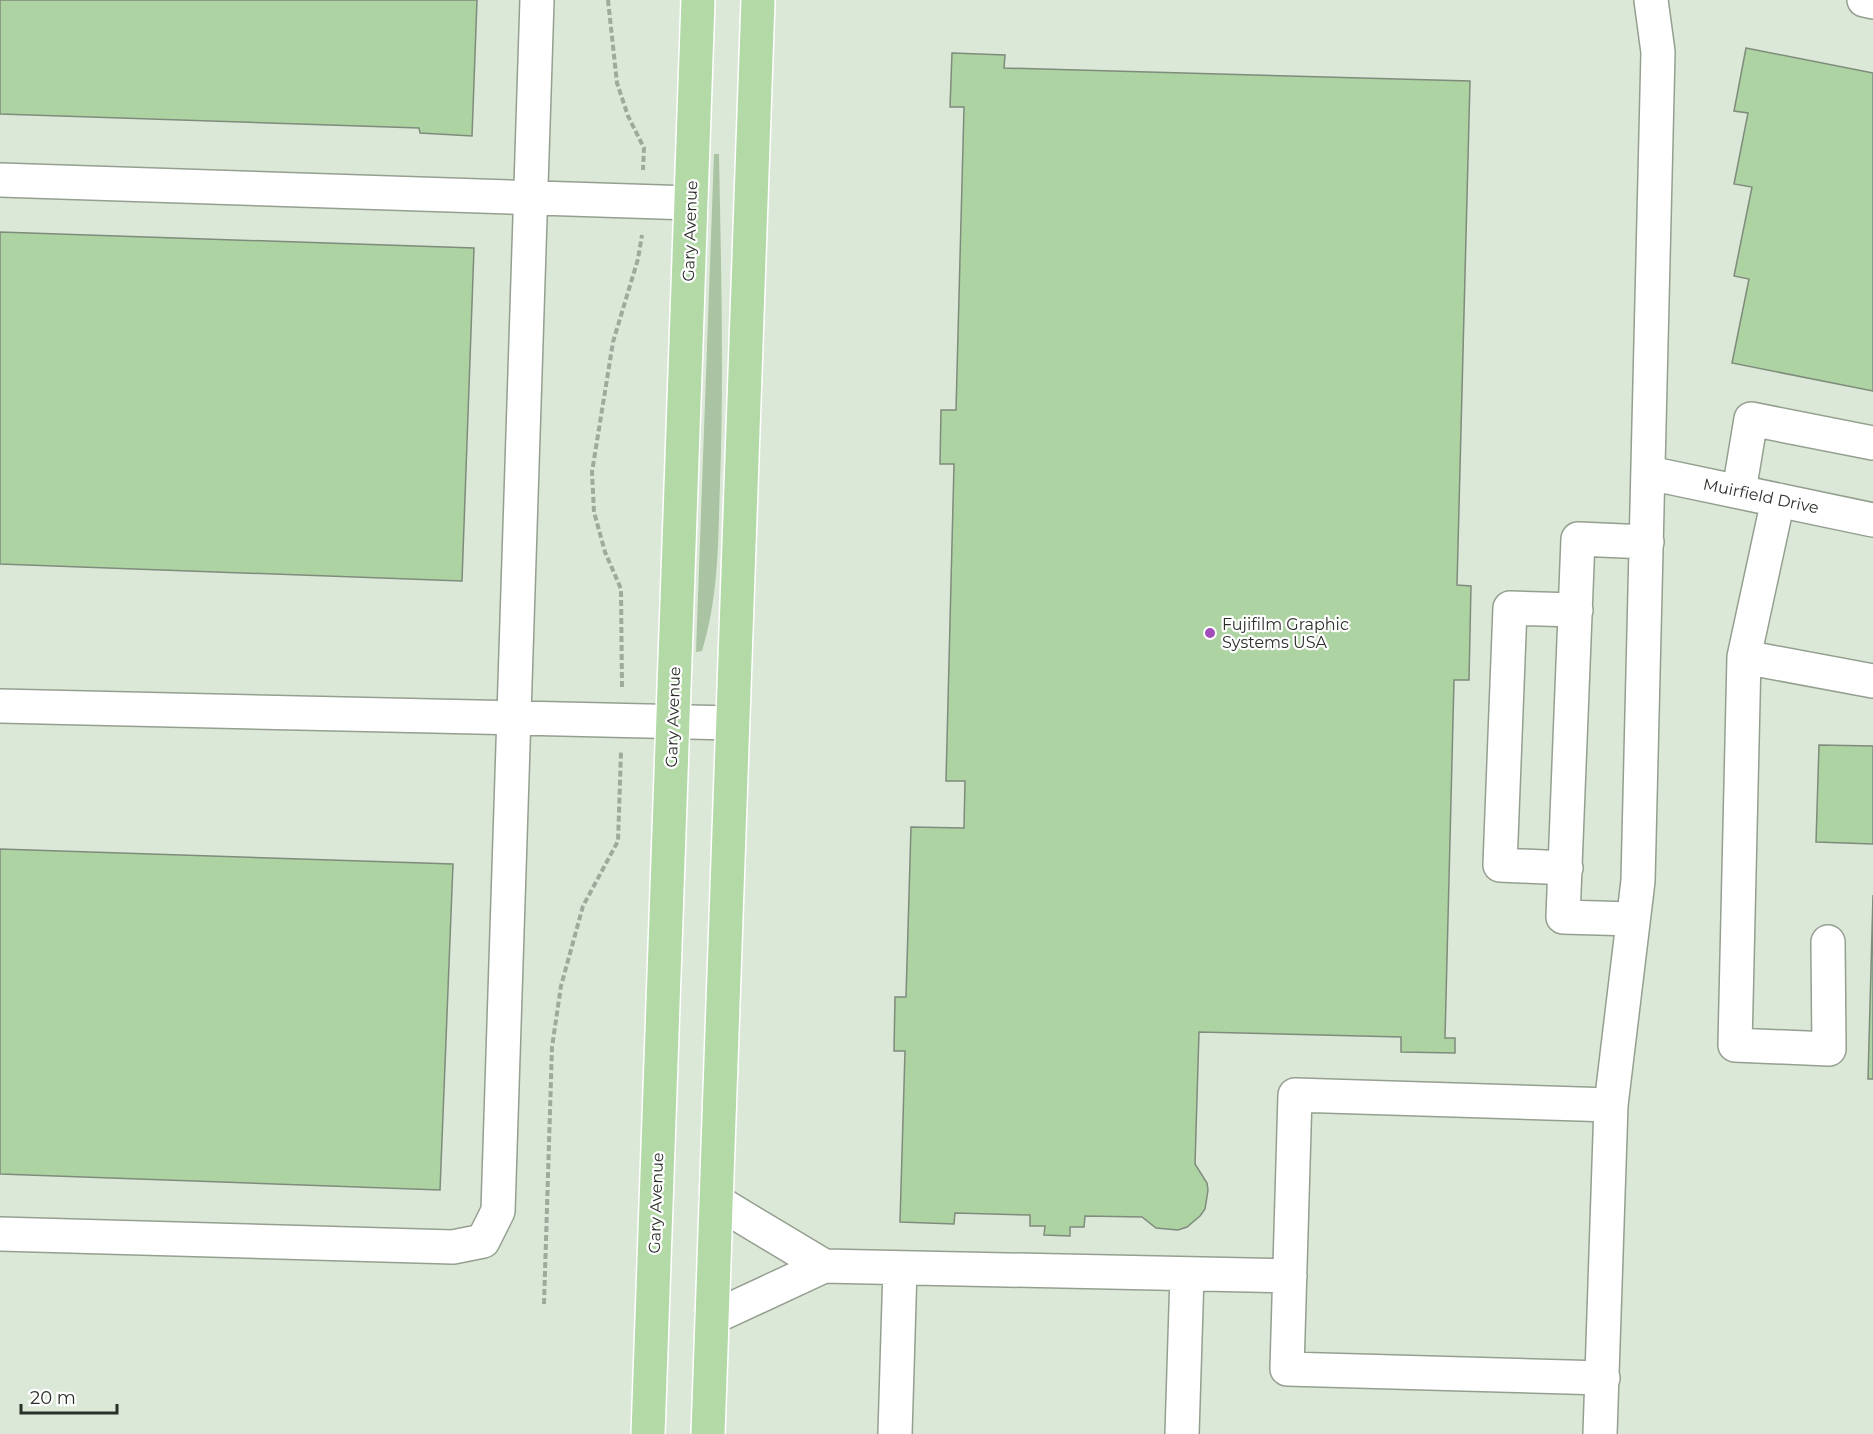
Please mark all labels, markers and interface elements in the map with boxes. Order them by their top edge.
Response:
street label: Gary Avenue [679,180,701,282]
street label: Muirfield Drive [1701,474,1821,518]
place label: Fujifilm Graphic Systems USA [1222,615,1349,652]
marker: Fujifilm Graphic Systems USA [1203,626,1217,640]
street label: Gary Avenue [662,666,684,768]
street label: Gary Avenue [645,1152,667,1254]
scale bar [21,1377,117,1415]
text: 20 m [30,1387,76,1409]

